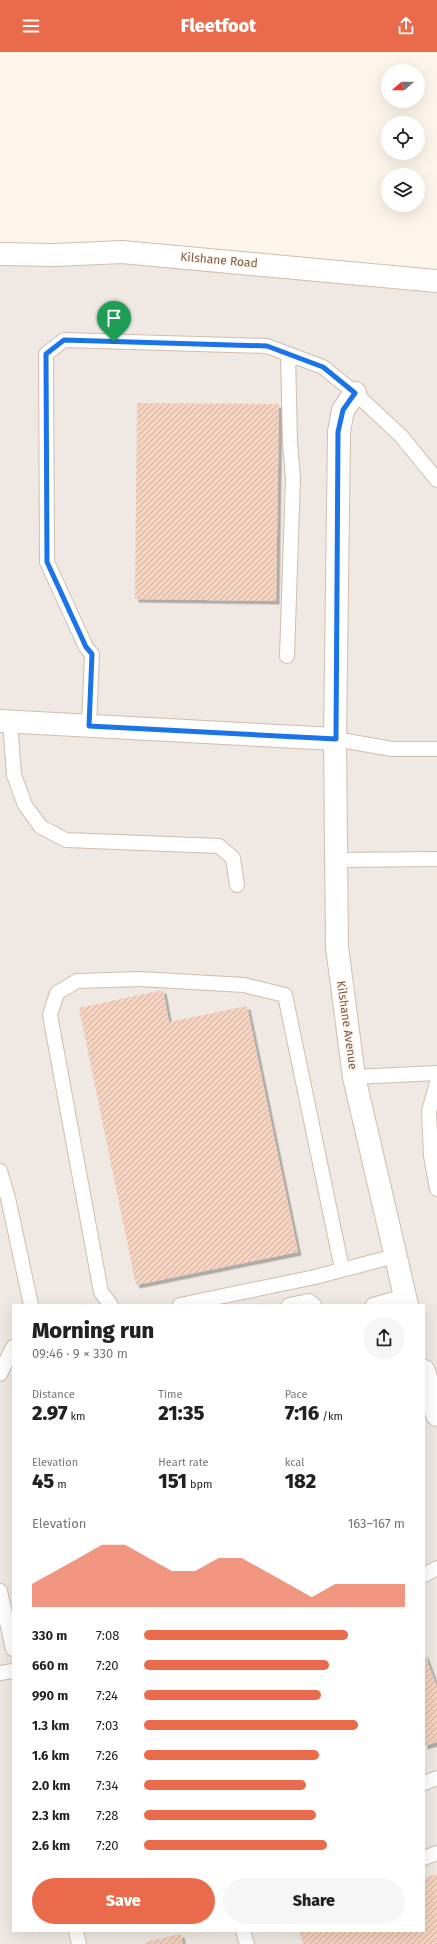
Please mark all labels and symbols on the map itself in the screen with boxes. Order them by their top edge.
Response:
north arrow [381,64,425,108]
street label: Kilshane Road [180,250,258,270]
pin [97,301,131,342]
street label: Kilshane Avenue [334,980,360,1070]

